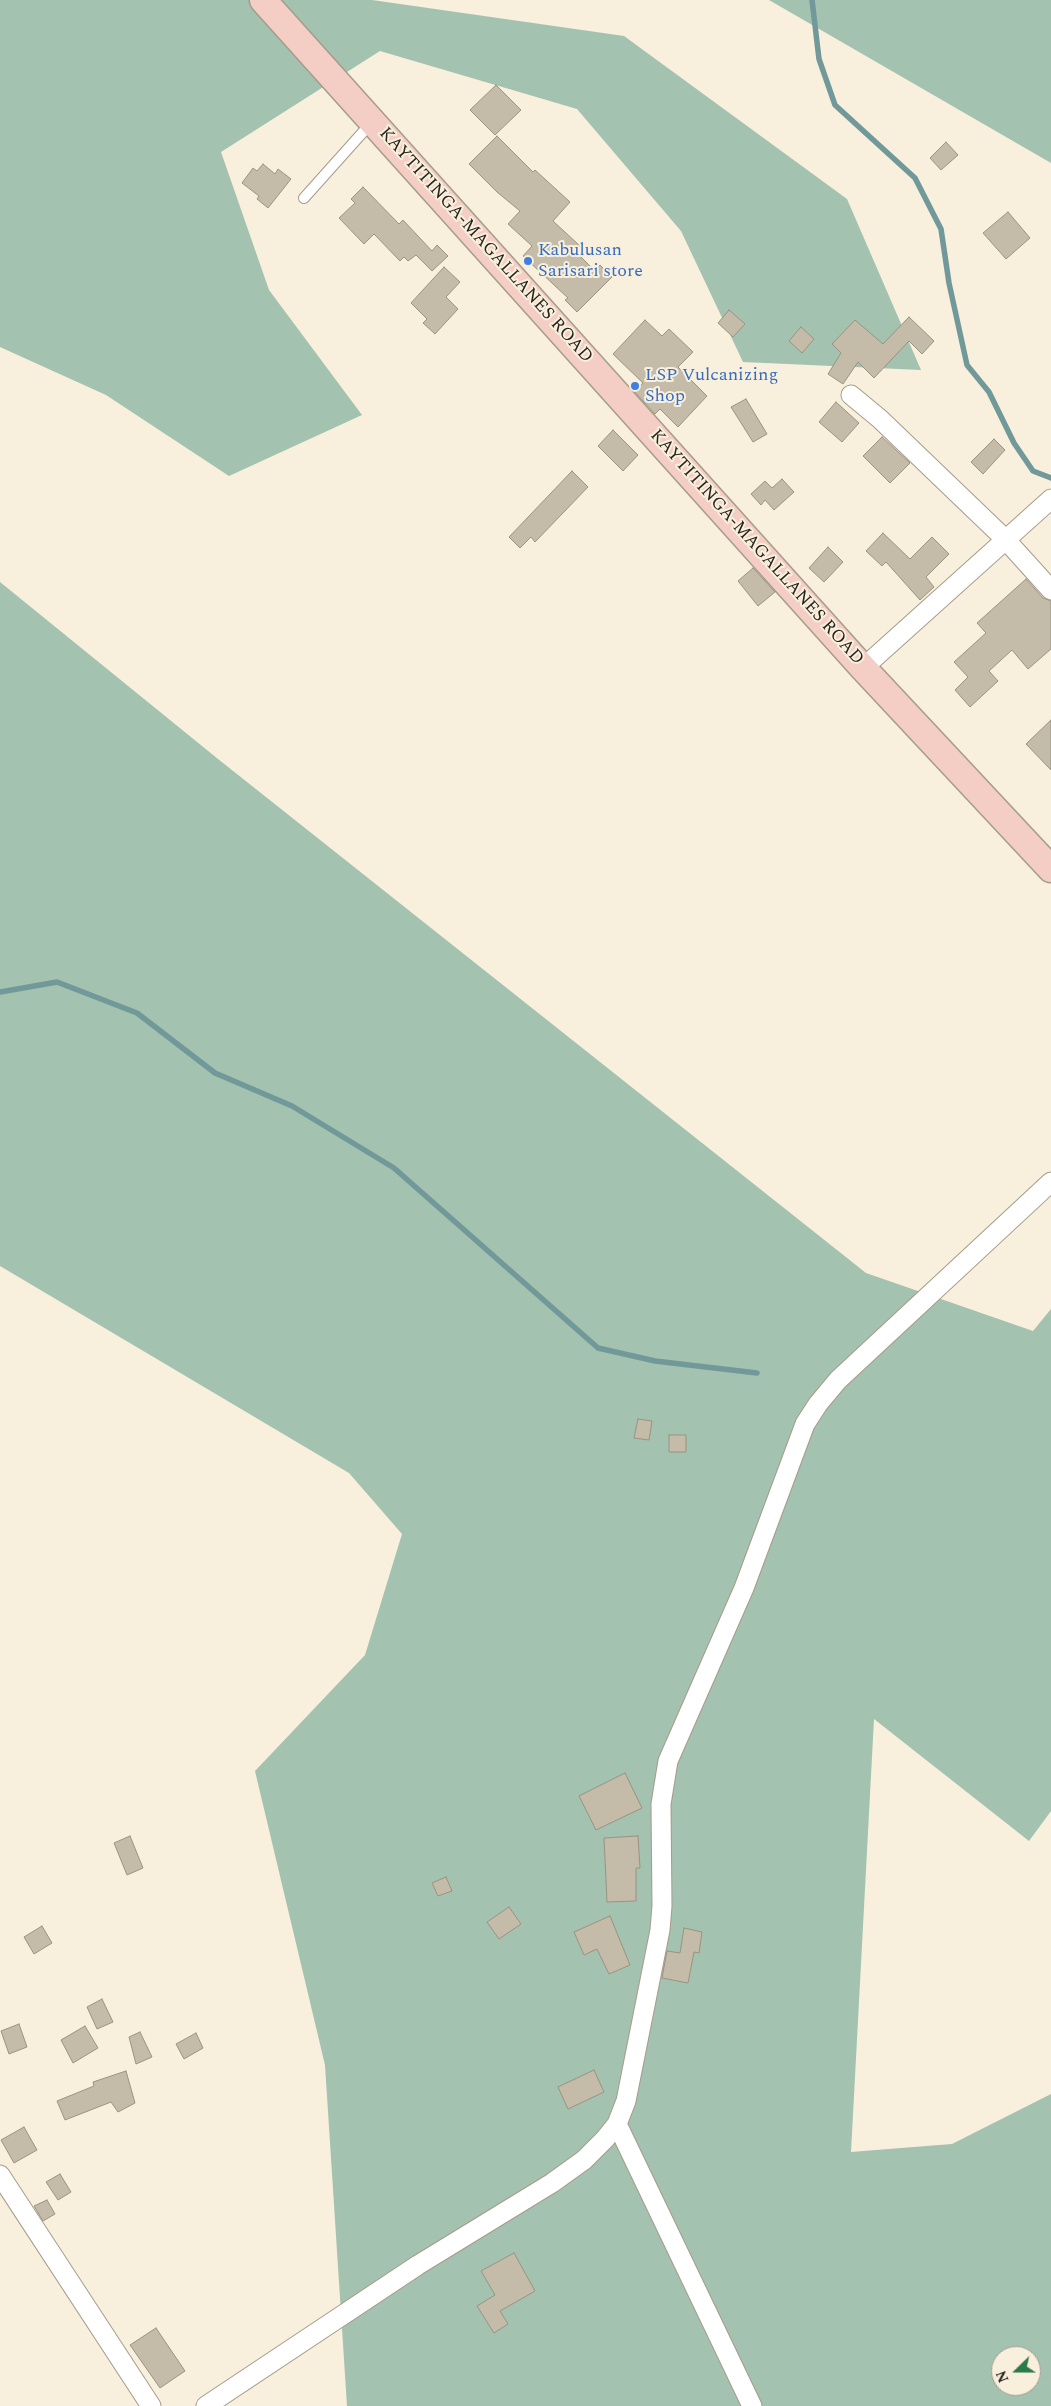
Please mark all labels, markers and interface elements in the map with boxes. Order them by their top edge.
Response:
street label: KAYTITINGA-MAGALLANES ROAD [373,124,597,368]
place label: Kabulusan Sarisari store [538,240,643,282]
marker: Kabulusan Sarisari store [522,255,534,267]
place label: LSP Vulcanizing Shop [645,365,778,408]
marker: LSP Vulcanizing Shop [629,380,641,392]
street label: KAYTITINGA-MAGALLANES ROAD [644,426,868,670]
north arrow [991,2346,1041,2396]
text: N [991,2367,1014,2386]

